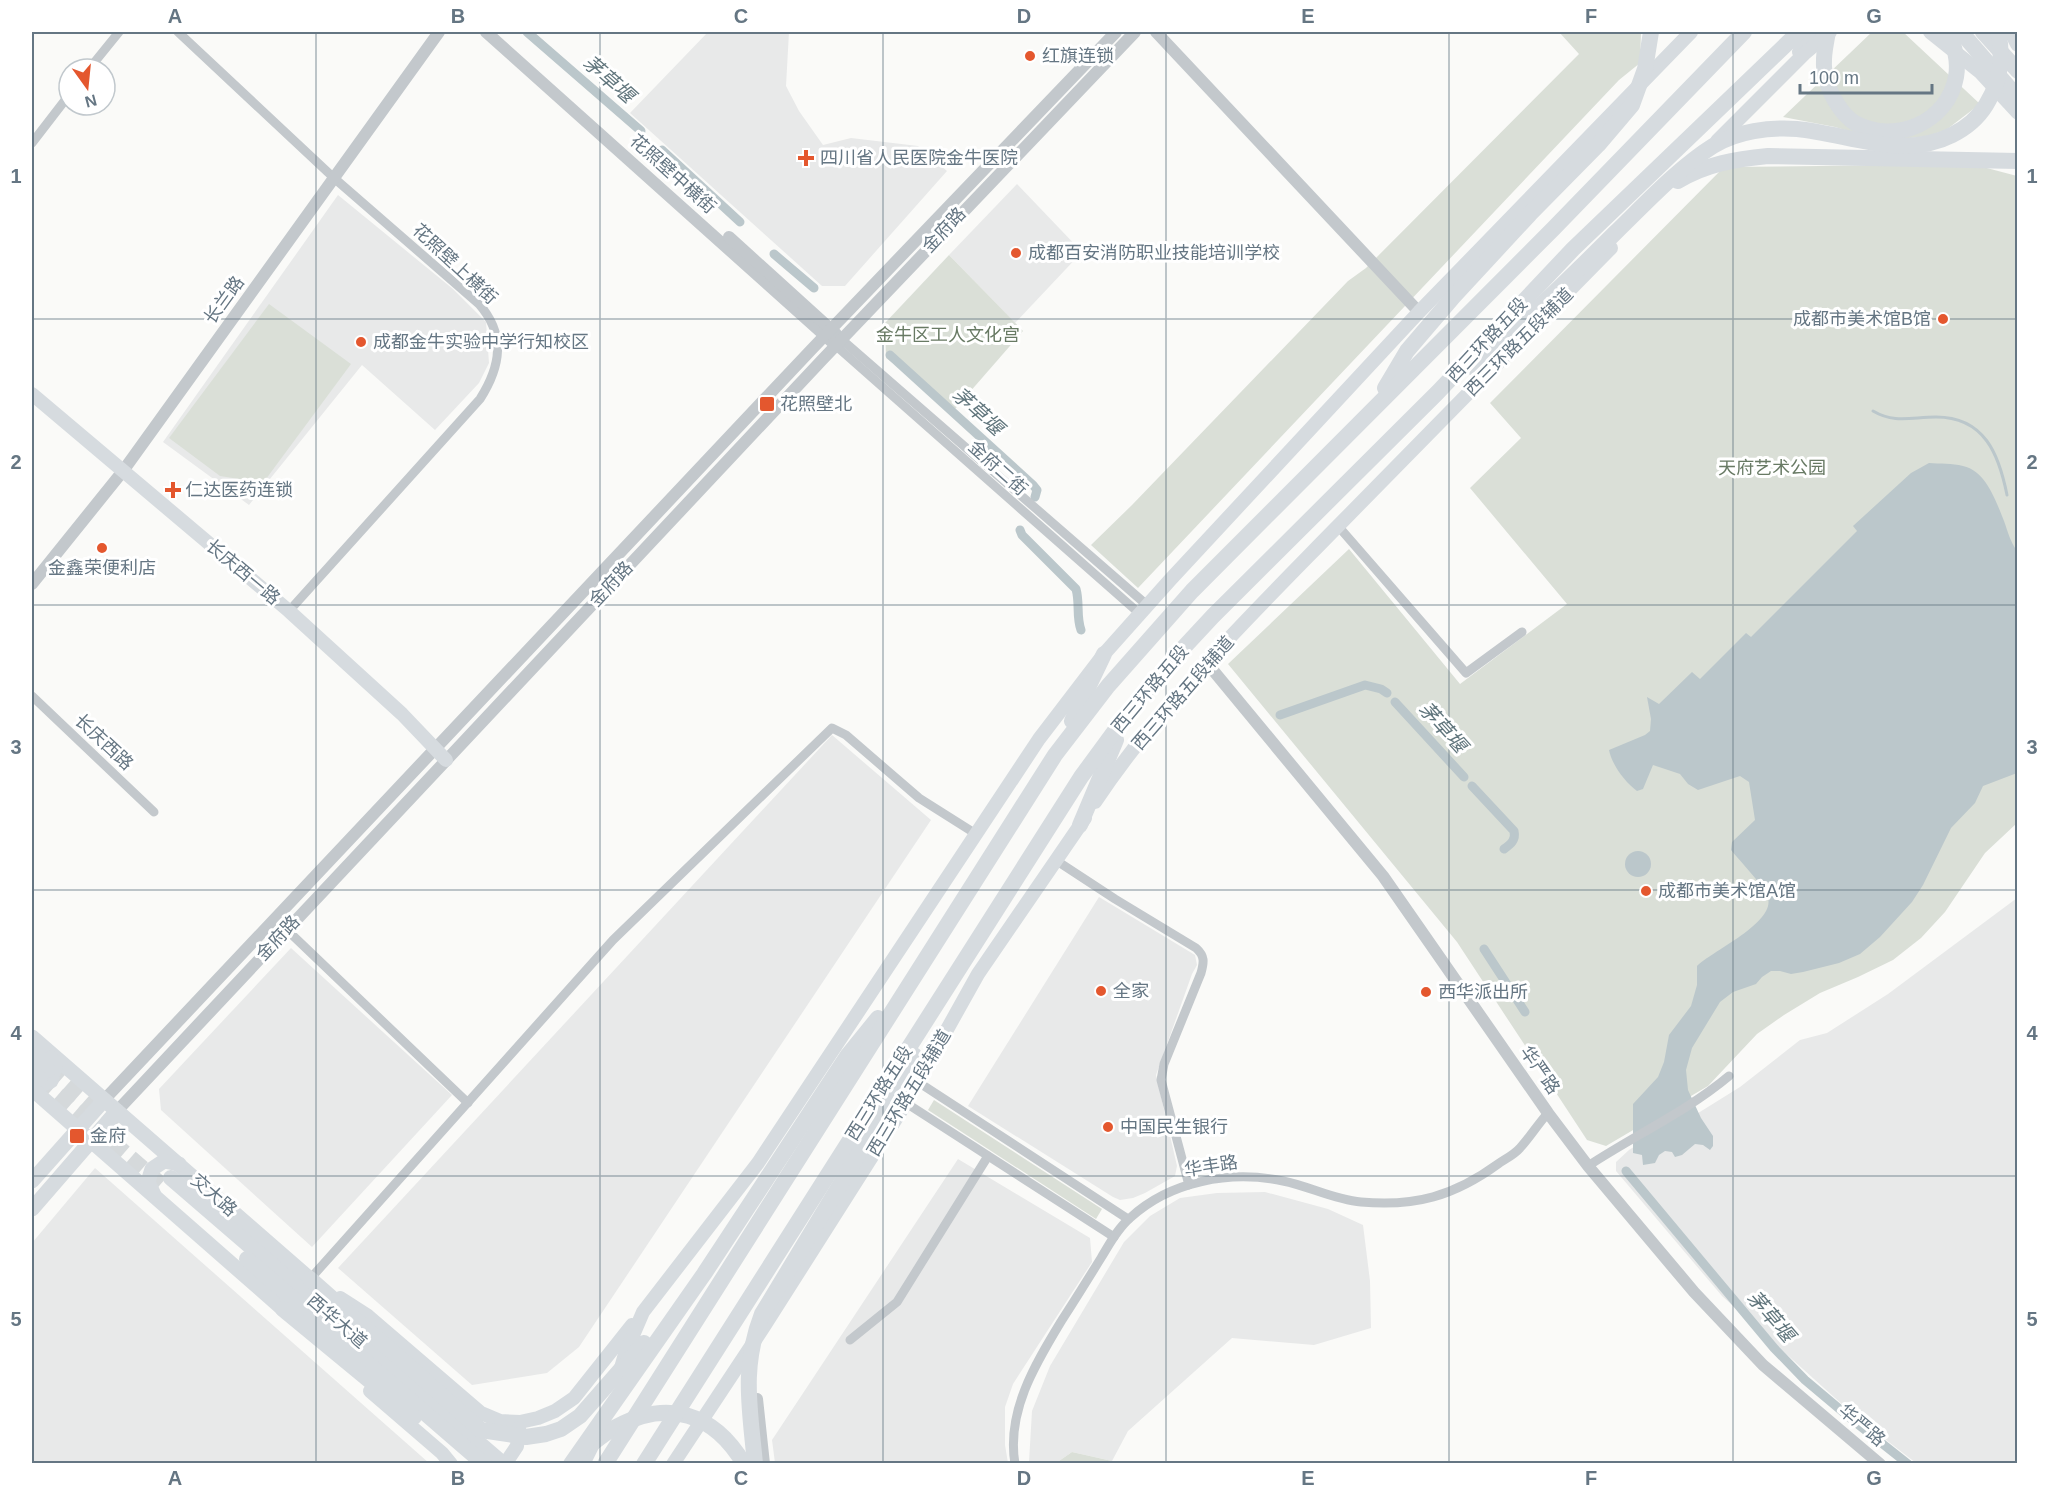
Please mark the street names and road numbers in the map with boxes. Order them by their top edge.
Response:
street label: 花照壁中横街 [626,130,720,218]
street label: 金府路 [918,203,970,257]
street label: 花照壁上横街 [409,220,501,308]
street label: 长兰路 [200,272,248,328]
street label: 西三环路五段辅道 [1461,284,1577,400]
street label: 西三环路五段 [1443,294,1531,386]
street label: 金府二街 [965,436,1031,500]
street label: 长庆西一路 [202,535,284,609]
street label: 金府路 [585,557,637,611]
street label: 西三环路五段辅道 [1128,632,1238,754]
street label: 西三环路五段 [1108,641,1192,737]
street label: 长庆西路 [71,710,137,774]
street label: 金府路 [252,911,304,965]
street label: 西三环路五段辅道 [863,1026,955,1160]
street label: 西三环路五段 [842,1042,916,1144]
street label: 华严路 [1516,1042,1564,1098]
street label: 华丰路 [1183,1152,1239,1180]
street label: 交大路 [187,1170,241,1220]
street label: 西华大道 [303,1290,371,1352]
street label: 华严路 [1835,1400,1889,1450]

